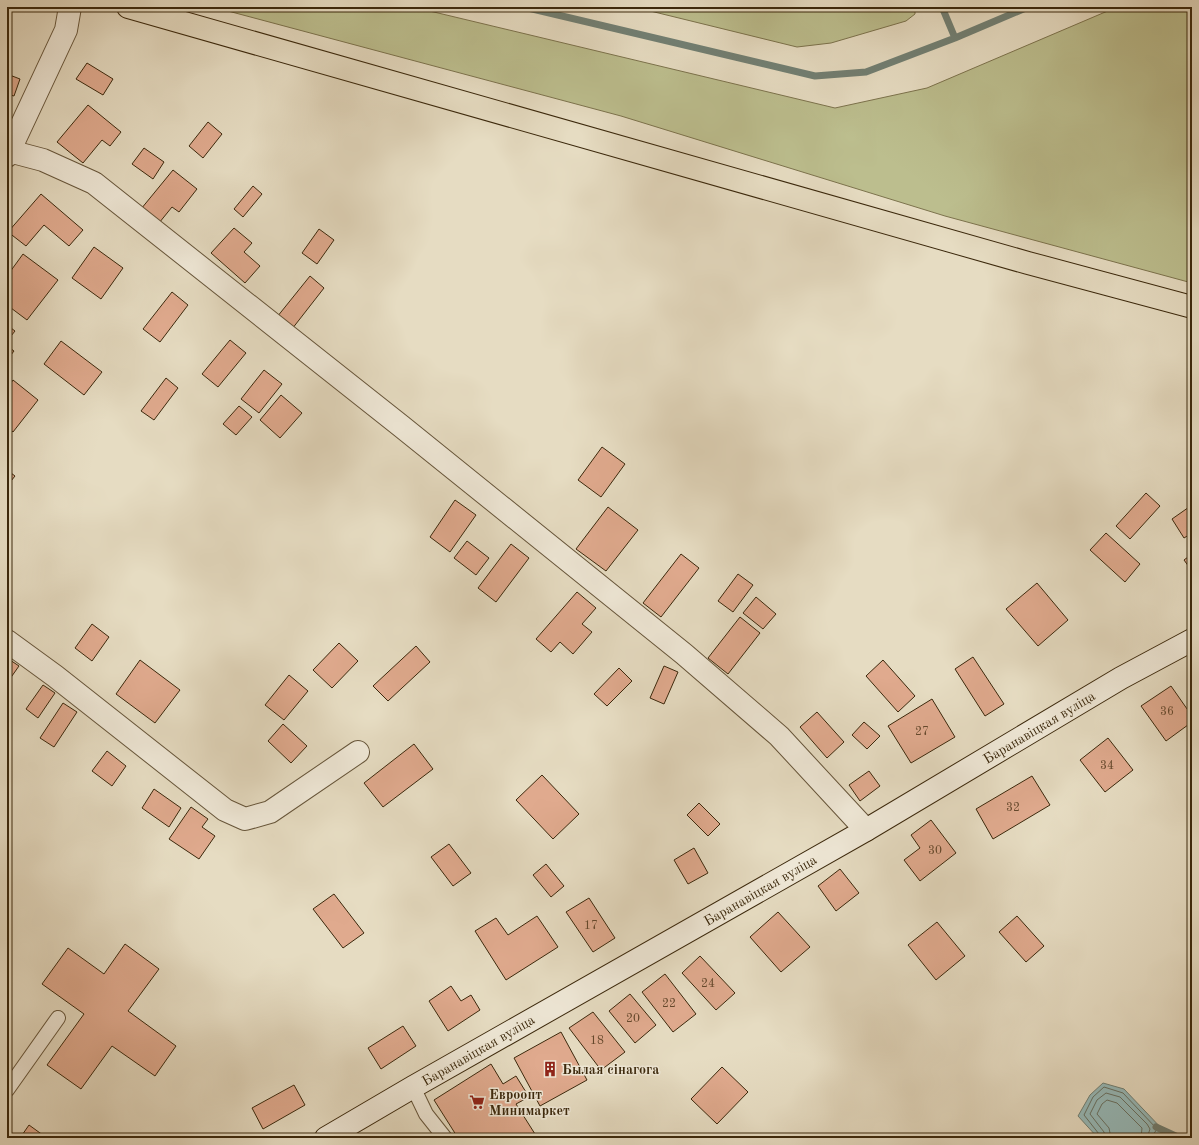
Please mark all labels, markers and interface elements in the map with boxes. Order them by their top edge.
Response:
street label: Баранавіцкая вуліца [981,689,1098,767]
house number: 36 [1160,706,1174,718]
house number: 27 [915,726,929,738]
house number: 34 [1100,760,1114,772]
house number: 32 [1006,802,1020,814]
house number: 30 [928,845,942,857]
street label: Баранавіцкая вуліца [702,853,819,929]
house number: 17 [584,920,598,932]
house number: 24 [701,978,715,990]
house number: 22 [662,998,676,1010]
street label: Баранавіцкая вуліца [420,1013,537,1089]
house number: 20 [626,1013,640,1025]
house number: 18 [590,1035,604,1047]
building icon: Былая сінагога [541,1060,559,1078]
place label: Былая сінагога [562,1063,659,1077]
place label: Евроопт Минимаркет [489,1088,570,1118]
supermarket icon: Евроопт Минимаркет [468,1093,486,1111]

